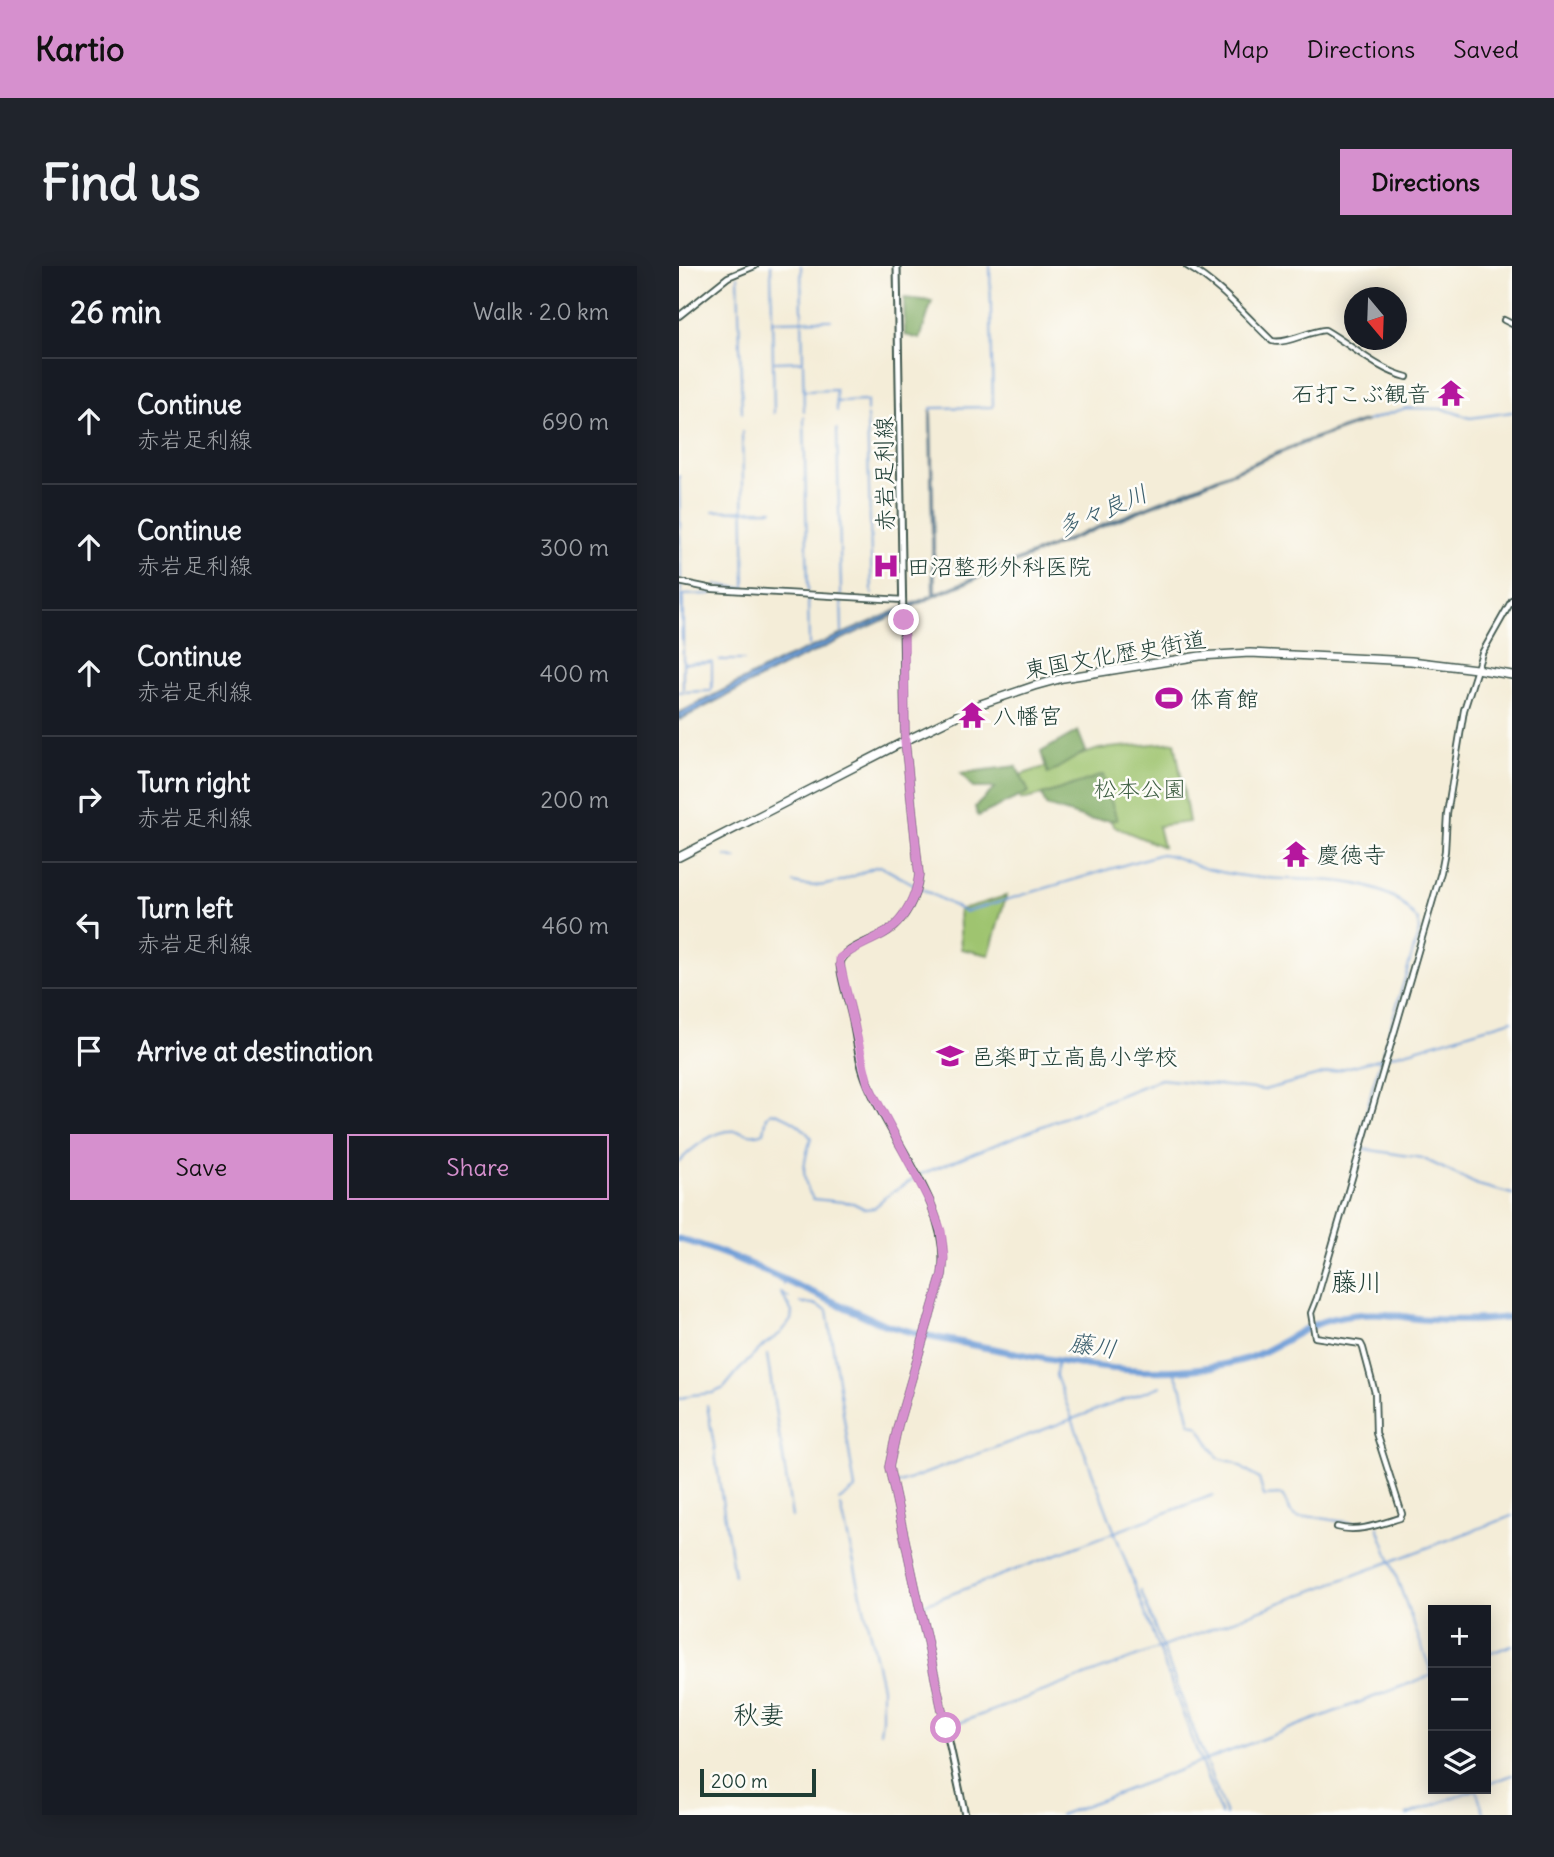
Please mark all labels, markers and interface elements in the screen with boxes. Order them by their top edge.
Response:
text: Kartio [35,28,125,70]
text: Map [1222,34,1269,64]
text: Directions [1307,34,1415,64]
text: Saved [1453,34,1519,64]
button: Directions [1340,149,1512,215]
text: Find us [42,152,200,213]
north arrow [1344,287,1407,350]
text: 26 min [70,293,161,331]
text: Walk · 2.0 km [473,297,609,326]
temple icon: 石打こぶ観音 [1436,378,1466,408]
place label: 石打こぶ観音 [1292,379,1430,408]
text: Continue [137,388,242,421]
icon: ahead [70,402,108,440]
text: 690 m [542,407,609,436]
street label: 赤岩足利線 [868,416,900,532]
text: 赤岩足利線 [137,425,252,454]
water label: 多々良川 [1052,477,1152,543]
text: Continue [137,514,242,547]
icon: ahead [70,528,108,566]
text: 300 m [540,533,609,562]
text: 赤岩足利線 [137,551,252,580]
hospital icon: 田沼整形外科医院 [871,551,901,581]
place label: 田沼整形外科医院 [907,552,1091,581]
route end [888,604,919,635]
street label: 東国文化歴史街道 [1022,624,1208,684]
text: Continue [137,640,242,673]
icon: ahead [70,654,108,692]
text: 400 m [540,659,609,688]
text: 赤岩足利線 [137,677,252,706]
sports icon: 体育館 [1154,683,1184,713]
place label: 体育館 [1190,684,1259,713]
temple icon: 八幡宮 [957,700,987,730]
place label: 八幡宮 [993,701,1062,730]
text: Turn right [137,766,250,799]
park label: 松本公園 [1094,774,1186,803]
icon: right [70,780,108,818]
text: 200 m [540,785,609,814]
text: 赤岩足利線 [137,803,252,832]
temple icon: 慶徳寺 [1281,839,1311,869]
place label: 慶徳寺 [1317,840,1386,869]
text: Turn left [137,892,233,925]
icon: left [70,906,108,944]
text: 460 m [542,911,609,940]
text: 赤岩足利線 [137,929,252,958]
icon: arrive [70,1032,108,1070]
text: Arrive at destination [137,1035,373,1068]
school or university icon: 邑楽町立高島小学校 [935,1041,965,1071]
place label: 邑楽町立高島小学校 [971,1042,1178,1071]
button: Save [70,1134,333,1200]
button: Share [347,1134,609,1200]
district label: 藤川 [1331,1265,1383,1298]
water label: 藤川 [1067,1326,1119,1364]
map controls [1428,1605,1491,1794]
button: + [1428,1605,1491,1668]
button: − [1428,1668,1491,1731]
district label: 秋妻 [733,1698,785,1731]
route start [930,1712,961,1743]
button: layers [1428,1731,1491,1794]
scale bar [700,1766,815,1798]
text: 200 m [711,1769,768,1793]

